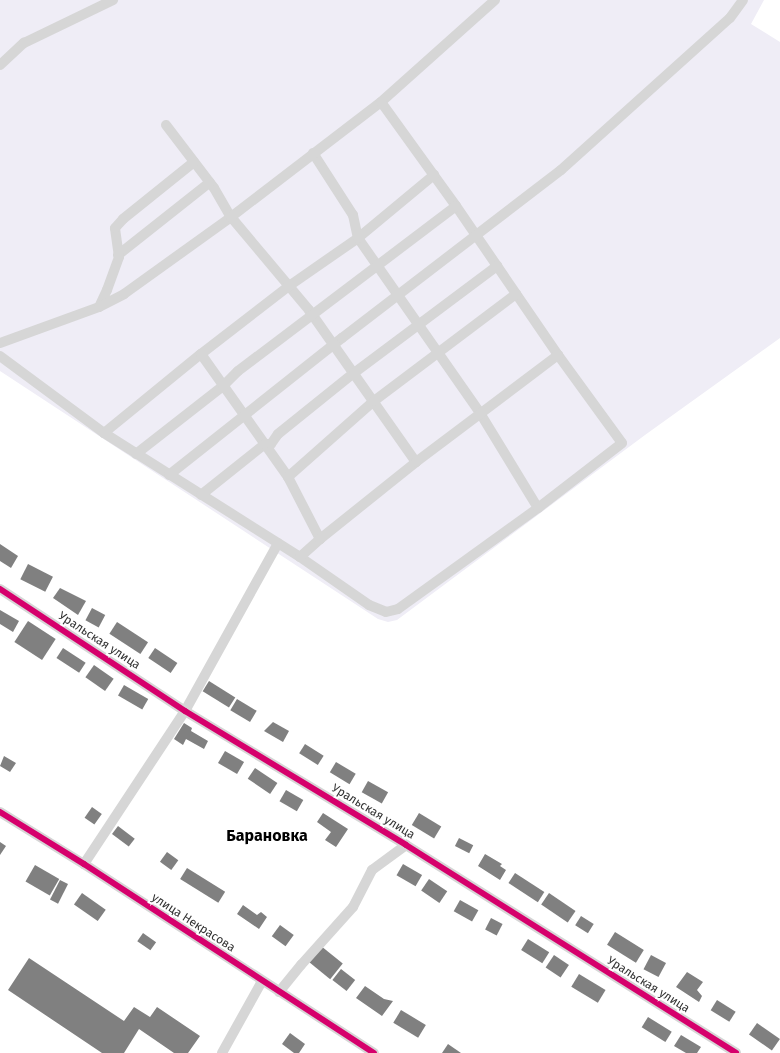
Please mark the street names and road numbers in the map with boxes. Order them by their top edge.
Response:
street label: Уральская улица [55,609,143,673]
street label: Уральская улица [329,781,417,843]
street label: улица Некрасова [149,891,237,955]
street label: Уральская улица [604,954,692,1016]

